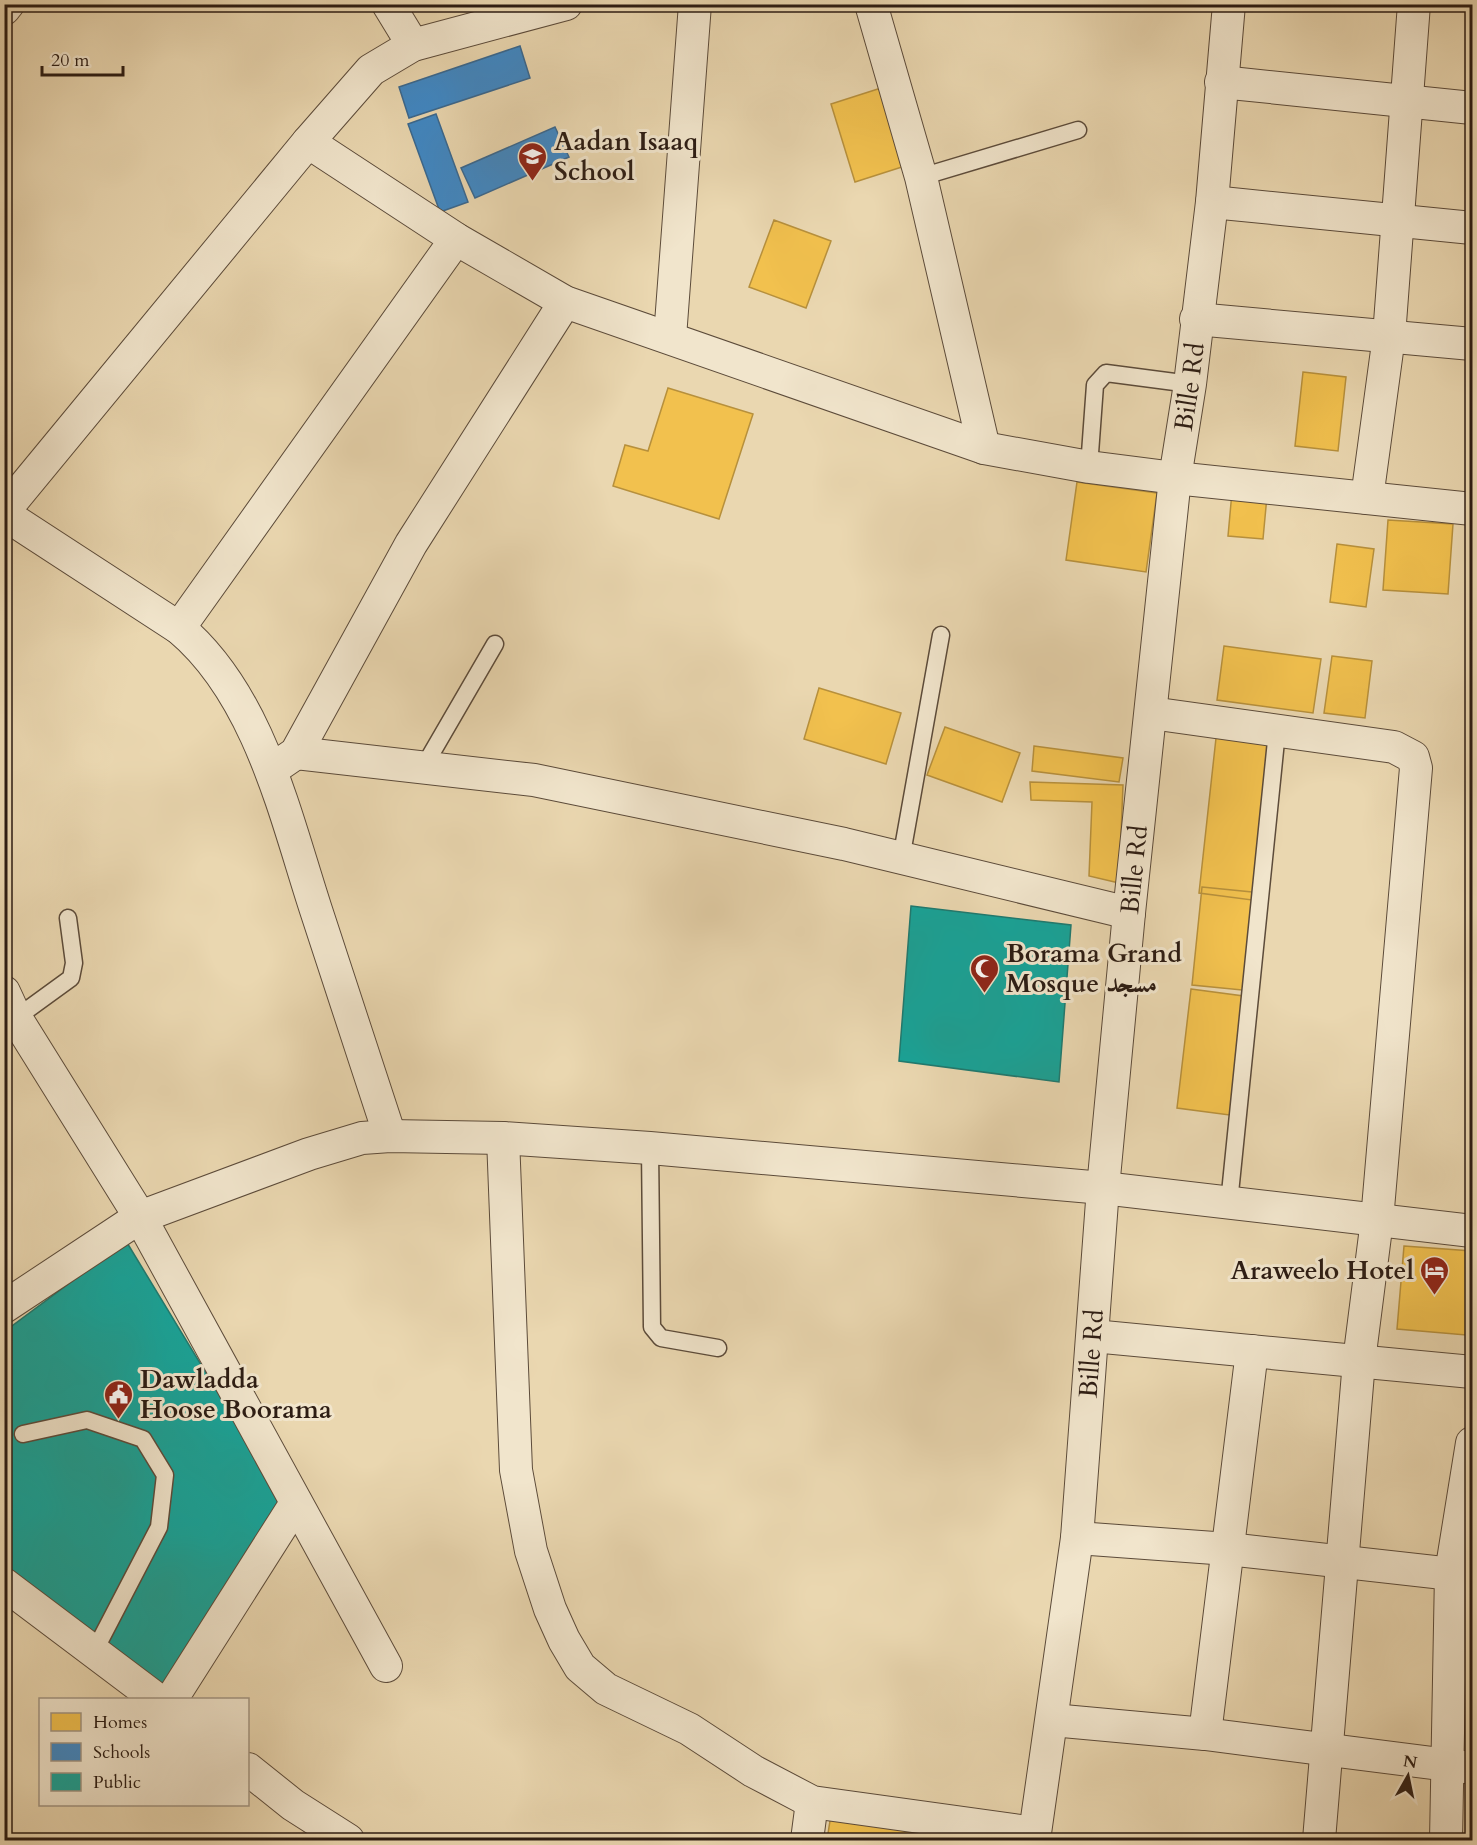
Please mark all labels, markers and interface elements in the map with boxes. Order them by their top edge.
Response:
scale bar [42,39,123,77]
text: 20 m [51,48,90,73]
place label: Aadan Isaaq School [554,124,698,189]
school or university icon: Aadan Isaaq School [517,140,549,182]
street label: Bille Rd [1166,341,1213,434]
street label: Bille Rd [1112,823,1156,916]
place label: Borama Grand Mosque مسجد [1006,936,1182,1001]
mosque icon: Borama Grand Mosque مسجد [969,952,1001,994]
place label: Araweelo Hotel [1230,1253,1414,1288]
hotel icon: Araweelo Hotel [1419,1254,1451,1296]
street label: Bille Rd [1070,1308,1112,1399]
place label: Dawladda Hoose Boorama [140,1362,332,1427]
public building icon: Dawladda Hoose Boorama [103,1378,135,1420]
legend [39,1698,249,1806]
text: Homes [93,1710,147,1735]
text: Schools [93,1740,150,1765]
north arrow [1378,1746,1438,1806]
text: N [1402,1750,1419,1774]
text: Public [93,1770,141,1795]

